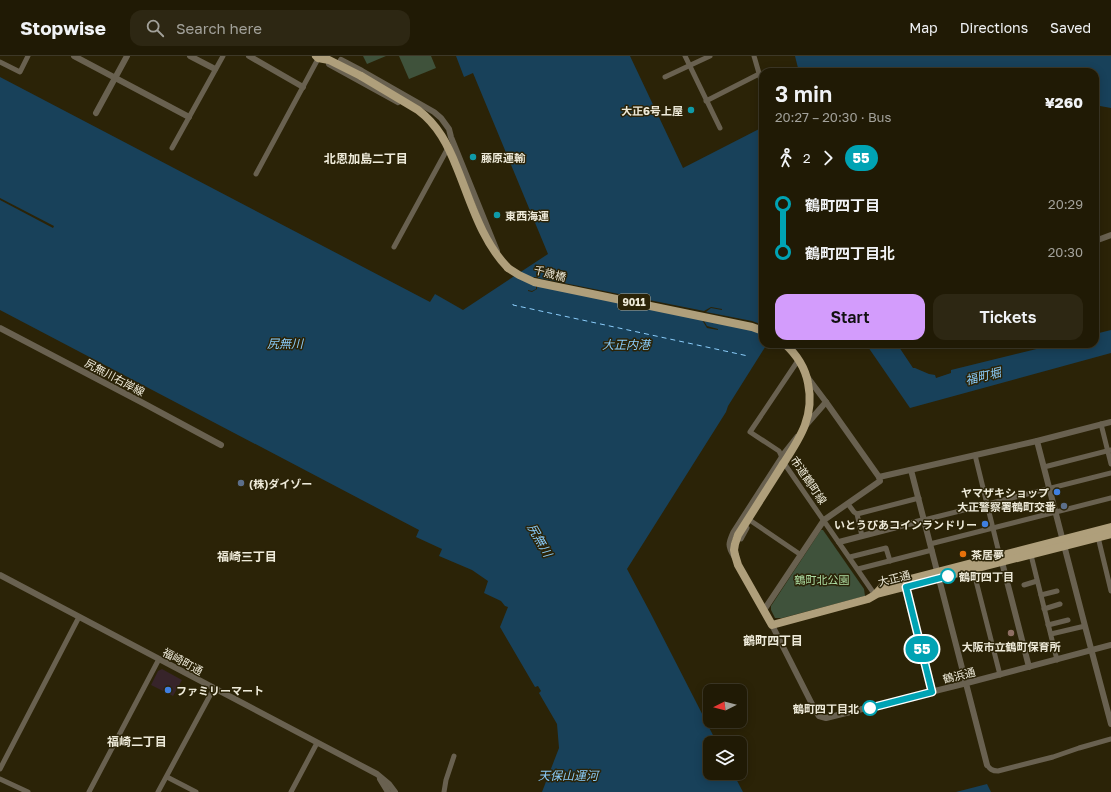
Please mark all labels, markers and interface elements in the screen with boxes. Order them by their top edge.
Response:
search box [130,10,410,46]
text: Stopwise [20,16,106,39]
icon: search [144,17,166,39]
text: Search here [176,19,262,37]
text: Map [909,19,938,36]
text: Directions [960,19,1028,36]
text: Saved [1050,19,1091,36]
text: 3 min [775,80,832,107]
text: ¥260 [1045,93,1083,111]
place label: 大正6号上屋 [621,104,683,117]
marker: 大正6号上屋 [686,105,696,115]
text: 20:27 – 20:30 · Bus [775,109,891,125]
icon: walk [775,147,797,169]
icon: forward [817,147,839,169]
text: 55 [853,149,870,166]
text: 2 [803,150,811,166]
district label: 北恩加島二丁目 [324,151,408,166]
place label: 藤原運輸 [481,151,526,164]
marker: 藤原運輸 [468,152,478,162]
text: 鶴町四丁目 [805,196,880,214]
text: 20:29 [1048,196,1083,212]
place label: 東西海運 [505,209,549,222]
marker: 東西海運 [492,210,502,220]
text: 鶴町四丁目北 [805,244,895,262]
text: 20:30 [1048,244,1083,260]
street label: 千歳橋 [532,263,568,283]
road number: 9011 [618,294,650,310]
button: Start [775,294,925,340]
button: Tickets [933,294,1083,340]
water label: 尻無川 [267,336,305,351]
water label: 大正内港 [602,337,652,352]
street label: 尻無川右岸線 [83,356,147,398]
water label: 福町堀 [964,364,1004,388]
street label: 市道鶴町線 [788,454,830,506]
place label: (株)ダイゾー [249,477,312,490]
marker: (株)ダイゾー [236,478,246,488]
place label: ヤマザキショップ [961,486,1049,499]
marker: ヤマザキショップ [1052,487,1062,497]
place label: 大正警察署鶴町交番 [957,500,1056,513]
marker: 大正警察署鶴町交番 [1059,501,1069,511]
place label: いとうぴあコインランドリー [834,518,977,531]
marker: いとうぴあコインランドリー [980,519,990,529]
water label: 尻無川 [525,521,556,561]
place label: 茶居夢 [971,548,1004,561]
district label: 福崎三丁目 [217,549,277,564]
marker: 茶居夢 [958,549,968,559]
street label: 大正通 [876,568,912,588]
marker: 鶴町四丁目 [940,568,956,584]
place label: 鶴町四丁目 [958,570,1014,583]
park label: 鶴町北公園 [795,573,850,586]
marker: 大阪市立鶴町保育所 [1006,628,1016,638]
district label: 鶴町四丁目 [743,633,803,648]
line badge: 55 [904,636,940,662]
text: 55 [913,640,931,657]
place label: 大阪市立鶴町保育所 [962,640,1061,653]
street label: 福崎町通 [161,645,205,677]
street label: 鶴浜通 [941,665,977,685]
place label: ファミリーマート [176,684,264,697]
north arrow [703,684,747,728]
map controls [703,684,747,780]
marker: ファミリーマート [163,685,173,695]
marker: 鶴町四丁目北 [862,700,878,716]
place label: 鶴町四丁目北 [792,702,859,715]
district label: 福崎二丁目 [107,734,167,749]
button: layers [703,736,747,780]
water label: 天保山運河 [538,768,600,783]

